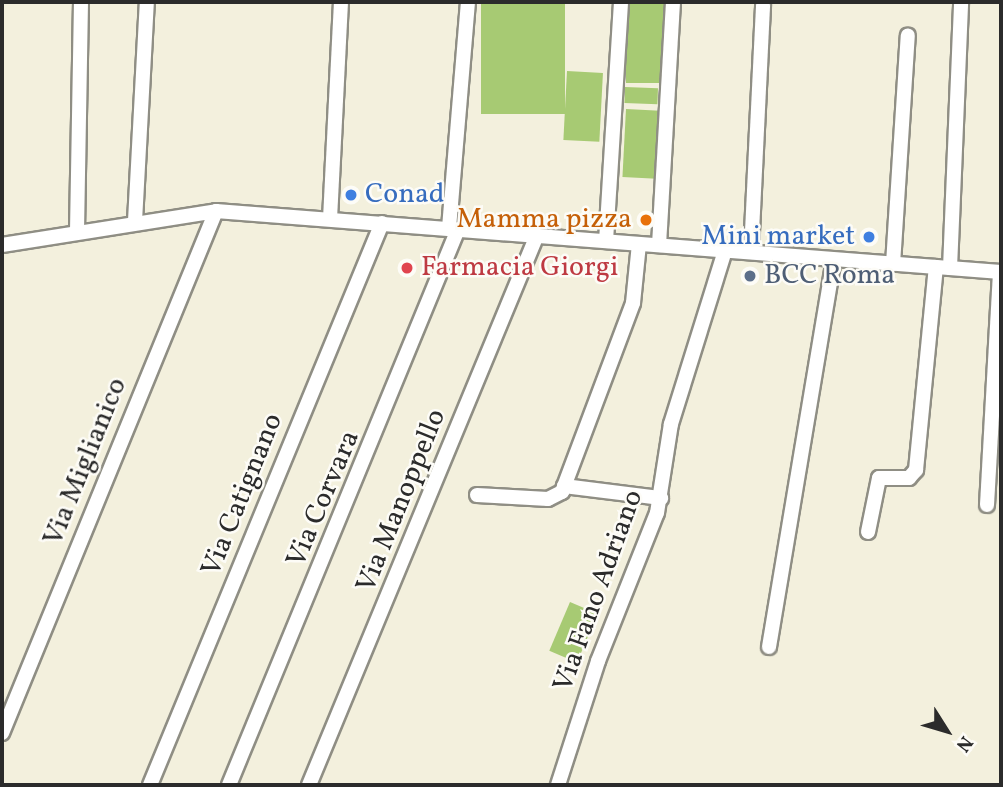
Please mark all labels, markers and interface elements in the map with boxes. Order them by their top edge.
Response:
place label: Conad [365,178,445,212]
marker: Conad [343,187,359,203]
place label: Mamma pizza [456,203,632,237]
marker: Mamma pizza [638,212,654,228]
place label: Mini market [701,220,855,254]
marker: Mini market [861,229,877,245]
place label: Farmacia Giorgi [421,251,618,285]
place label: BCC Roma [764,259,895,293]
marker: Farmacia Giorgi [399,260,415,276]
marker: BCC Roma [742,268,758,284]
street label: Via Miglianico [37,373,135,551]
street label: Via Manoppello [350,405,454,597]
street label: Via Catignano [195,409,291,581]
street label: Via Corvara [280,426,368,572]
street label: Via Fano Adriano [547,486,651,696]
north arrow [912,696,982,766]
text: N [949,730,978,757]

